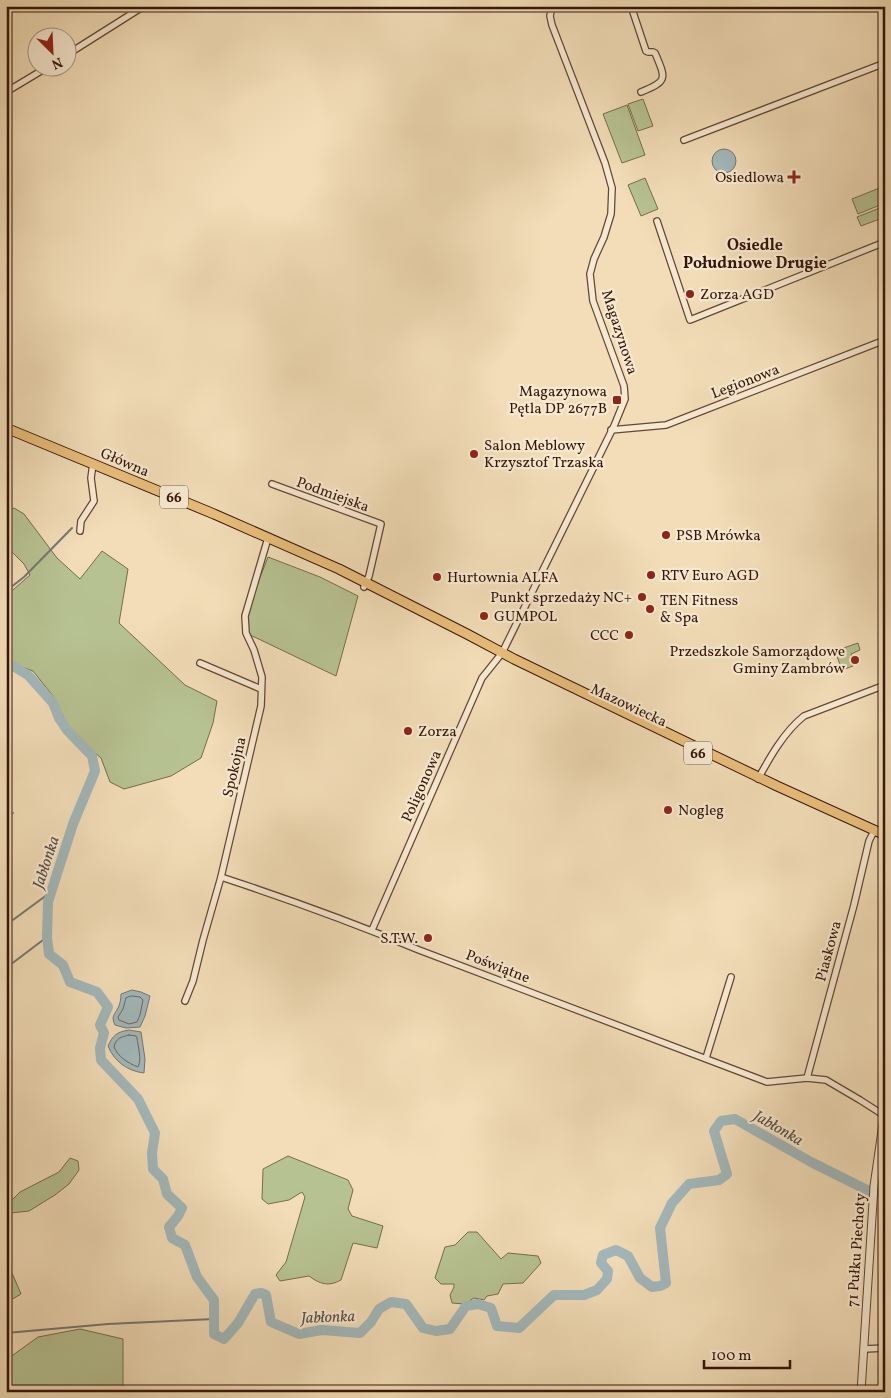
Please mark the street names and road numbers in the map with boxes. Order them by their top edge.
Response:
street label: Magazynowa [595,287,642,378]
street label: Legionowa [708,360,783,405]
street label: Główna [97,444,152,483]
street label: Podmiejska [293,473,372,518]
road number: 66 [160,486,188,508]
street label: Mazowiecka [587,680,670,733]
street label: Spokojna [218,735,253,800]
road number: 66 [684,741,712,764]
street label: Poligonowa [397,747,448,826]
street label: Piaskowa [811,919,848,984]
street label: Poświątne [462,946,533,989]
street label: 71 Pułku Piechoty [843,1192,872,1308]

